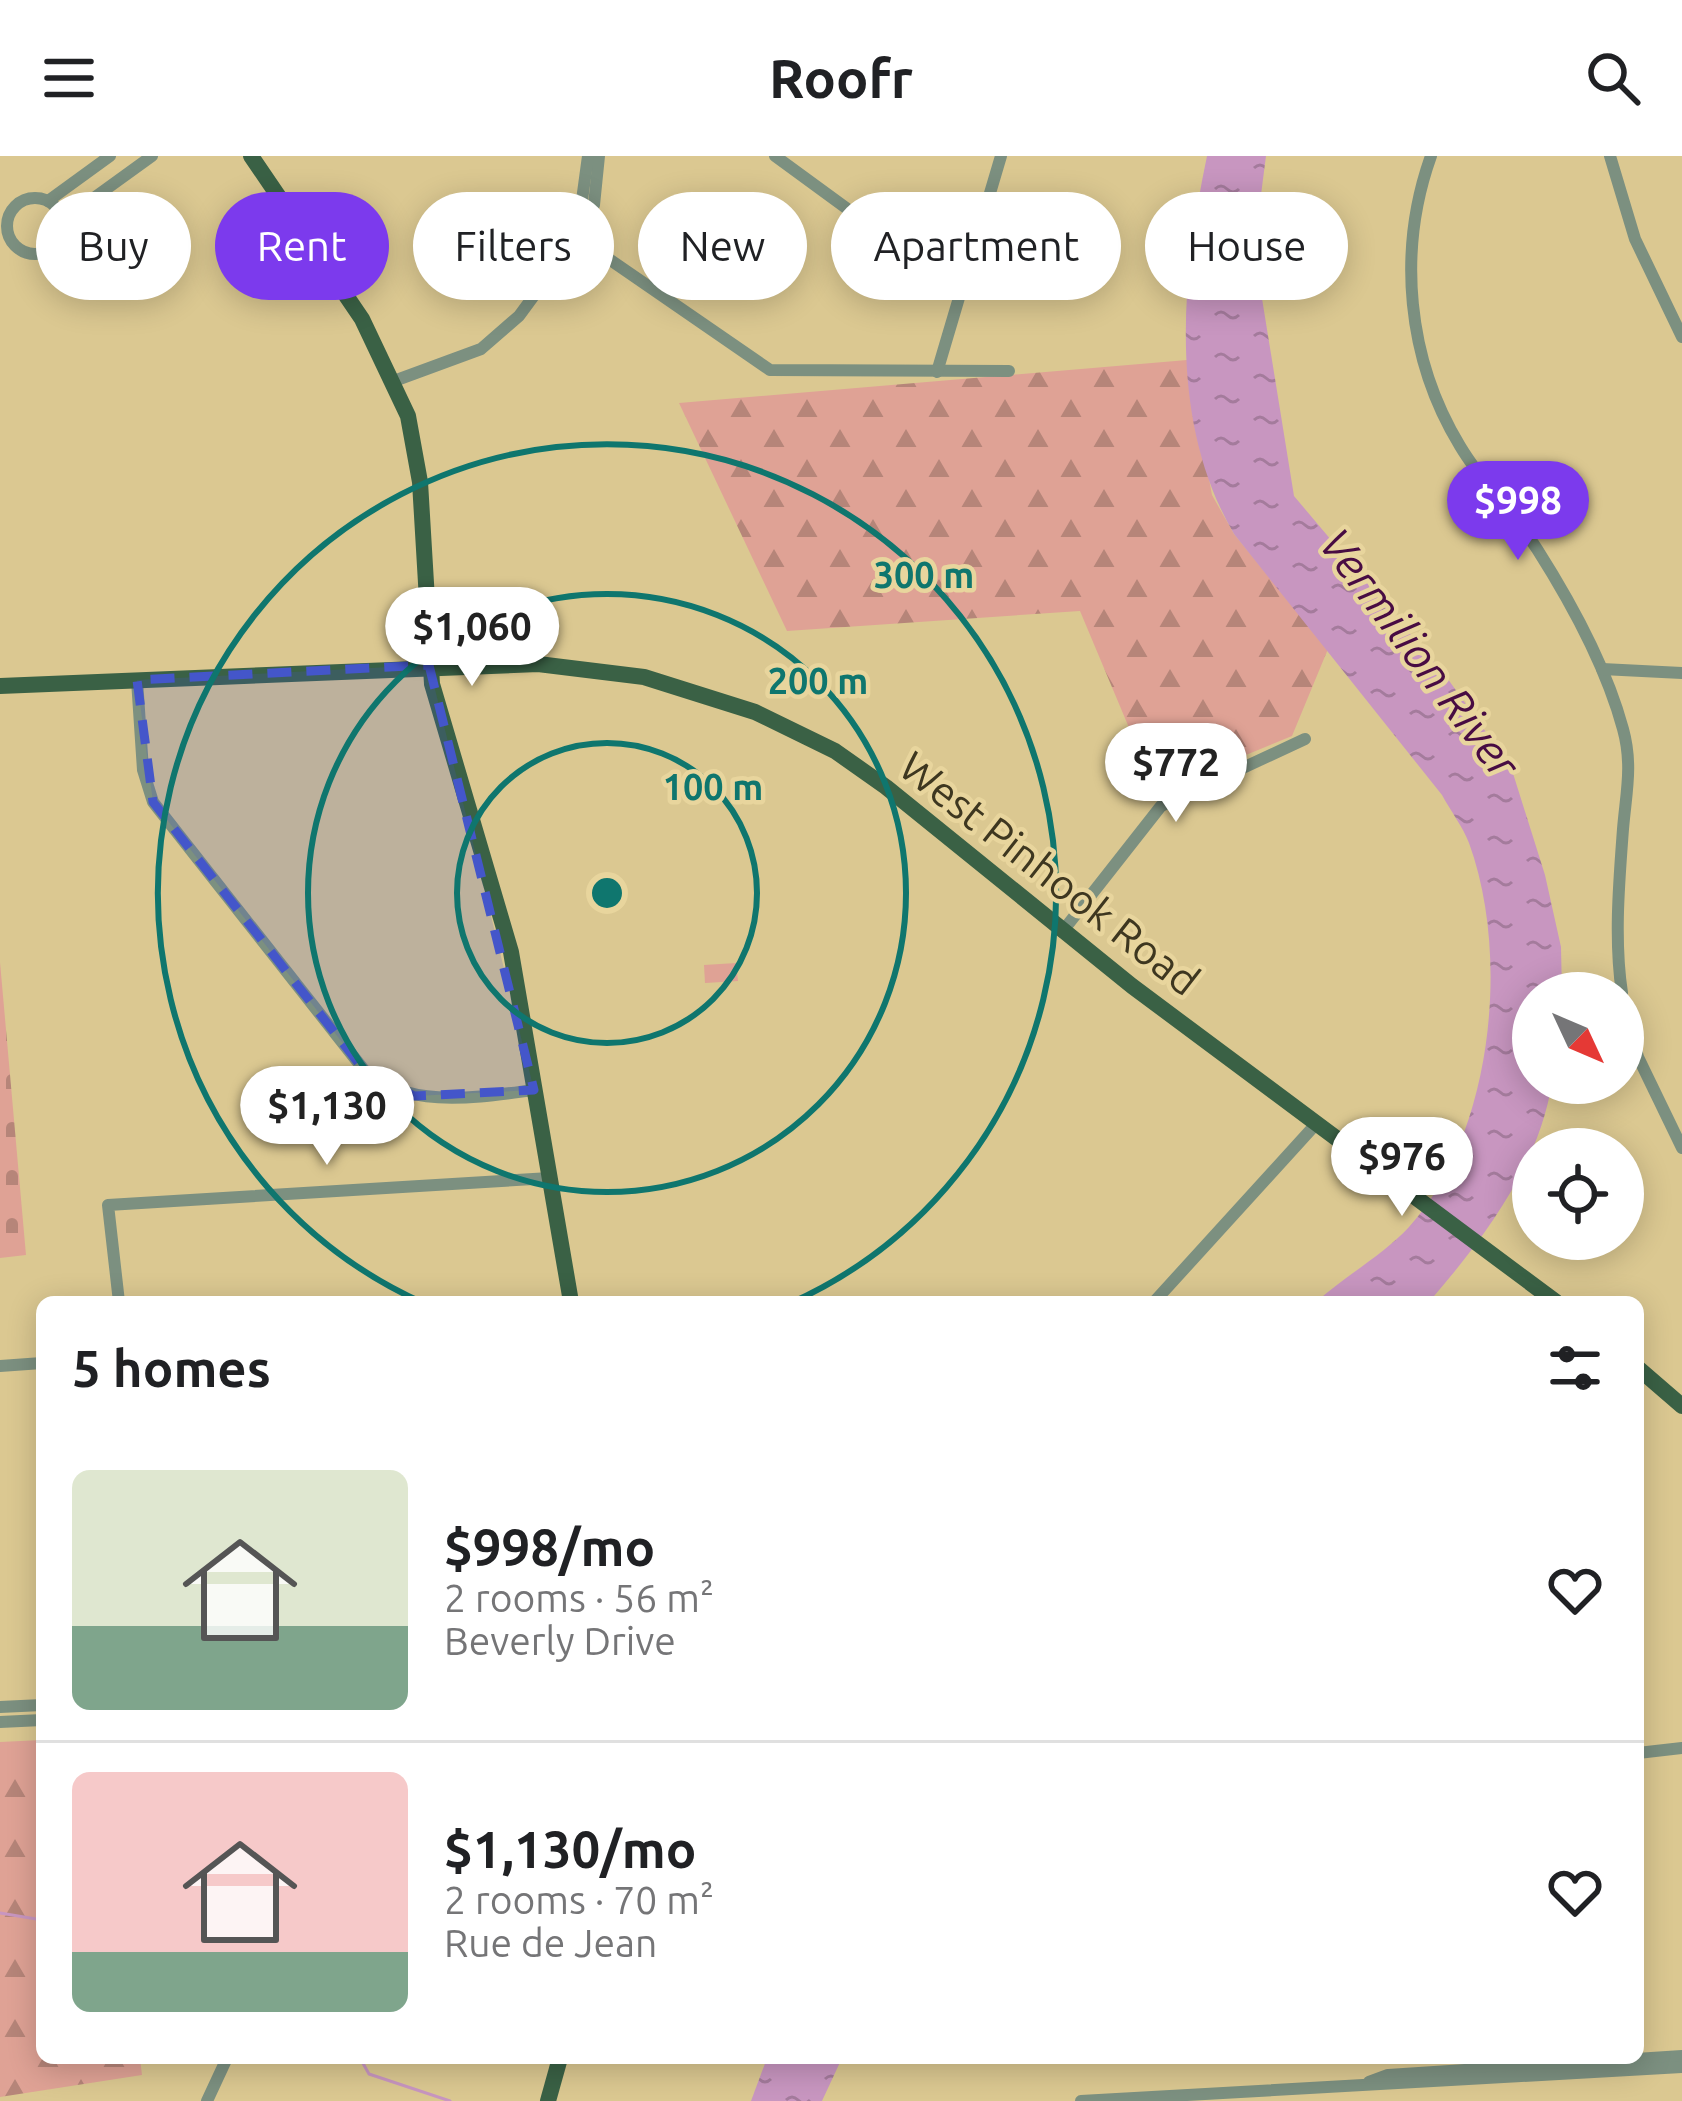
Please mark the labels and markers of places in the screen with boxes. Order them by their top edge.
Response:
pin: $998 [1447,461,1589,563]
pin: $1,060 [374,587,570,689]
pin: $772 [1105,723,1247,825]
centre of rings [586,872,628,914]
pin: $1,130 [229,1066,425,1168]
pin: $976 [1331,1117,1473,1219]

